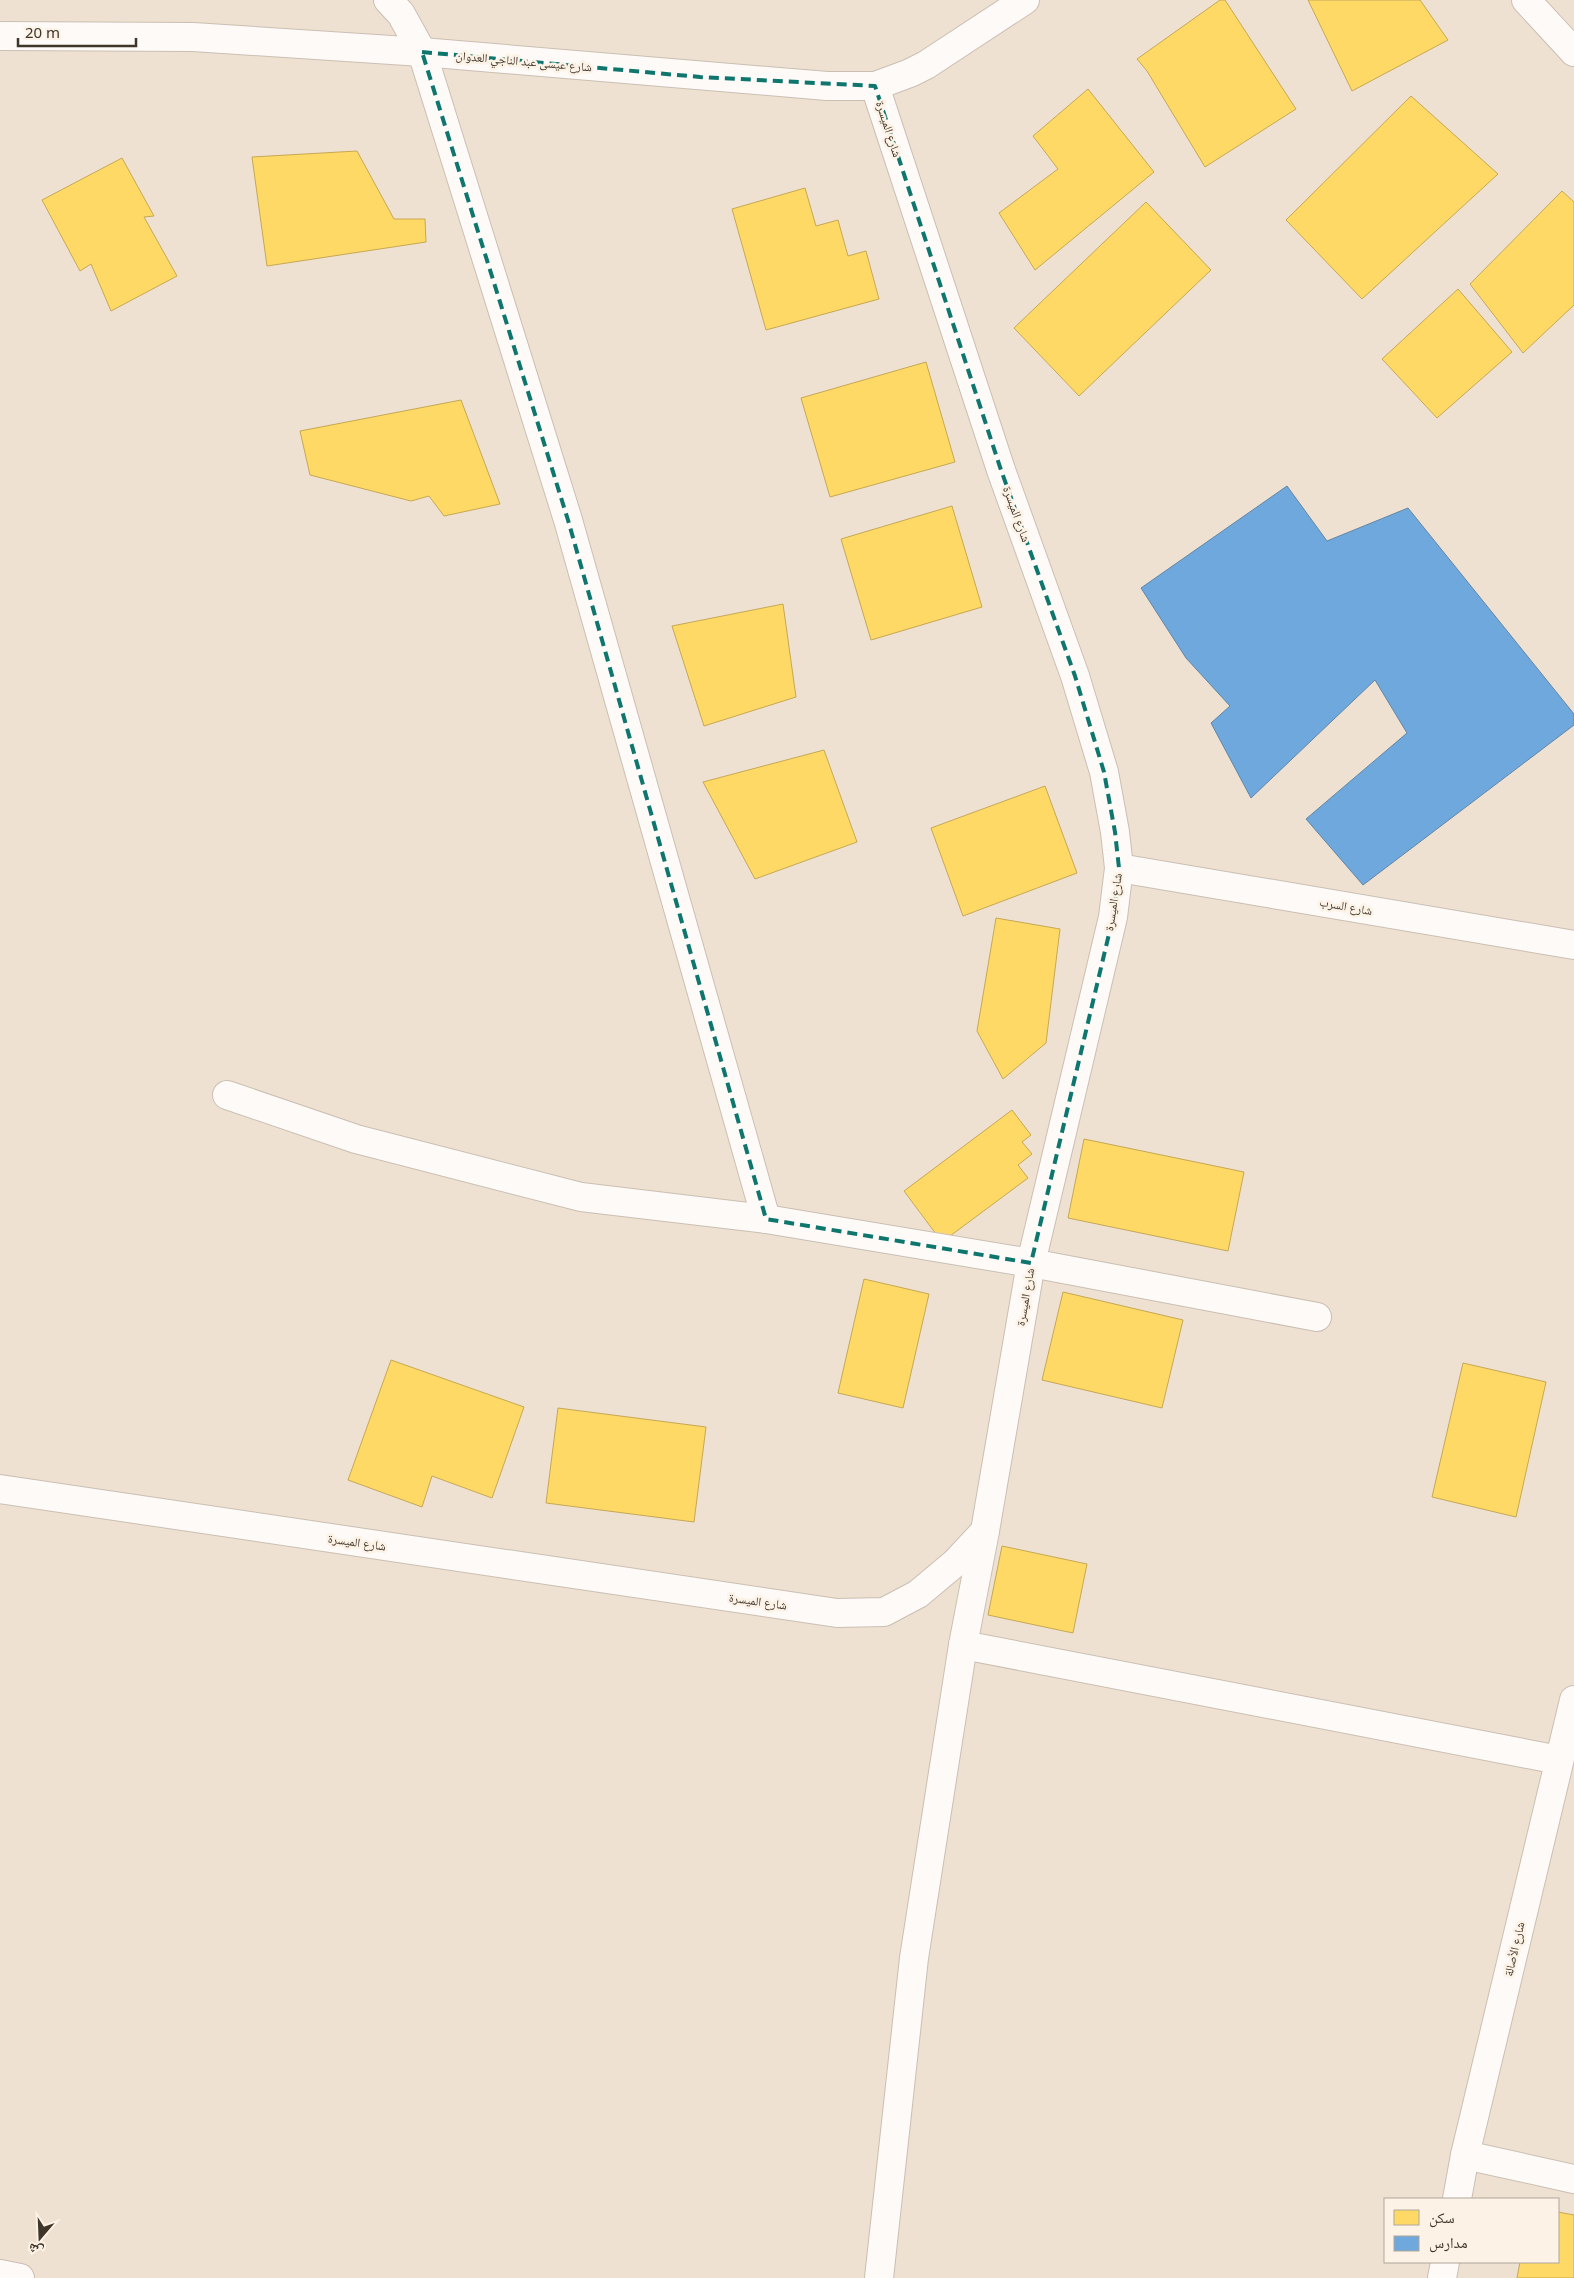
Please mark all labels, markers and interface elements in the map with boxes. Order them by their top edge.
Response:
scale bar [18,15,135,47]
text: 20 m [25,22,60,42]
street label: شارع عيسى عبد الناجي العدوان [455,47,593,77]
street label: شارع الميسرة [872,99,906,159]
street label: شارع الميسرة [999,484,1035,544]
street label: شارع الميسرة [1100,872,1126,932]
street label: شارع السرب [1318,893,1374,919]
street label: شارع الميسرة [1012,1267,1038,1327]
street label: شارع الميسرة [327,1530,387,1554]
street label: شارع الميسرة [728,1589,788,1613]
street label: شارع الأصالة [1499,1920,1529,1978]
legend [1384,2198,1559,2263]
text: سكن [1429,2207,1455,2228]
north arrow [15,2213,65,2263]
text: مدارس [1429,2232,1468,2253]
text: ش [25,2239,46,2262]

